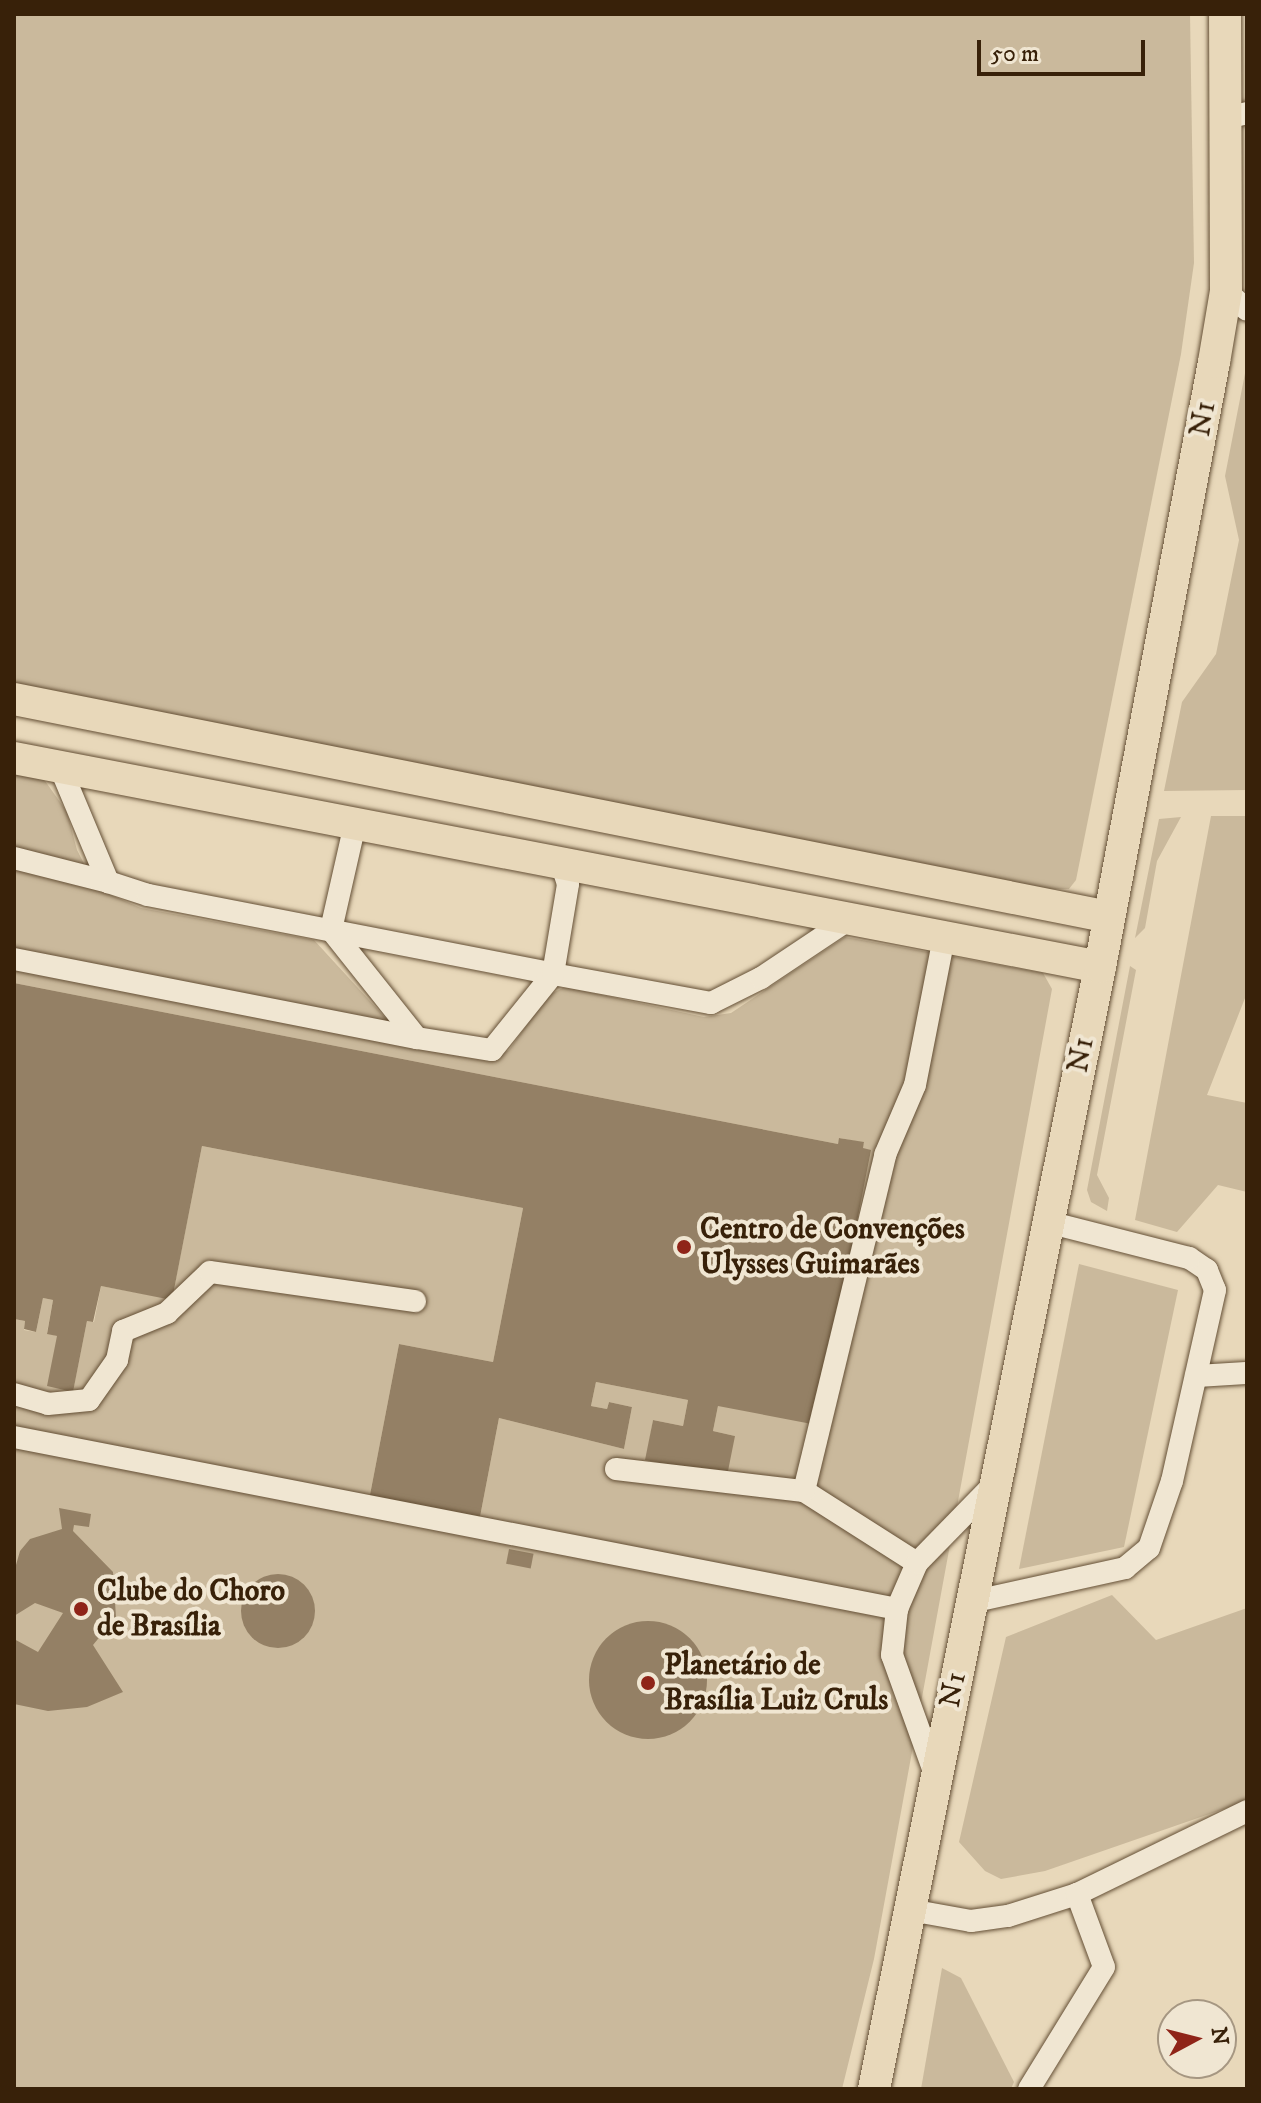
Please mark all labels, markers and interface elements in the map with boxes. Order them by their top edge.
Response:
scale bar [981,24,1149,74]
text: 50 m [991,39,1039,69]
street label: N1 [1183,398,1225,440]
street label: N1 [1061,1034,1103,1076]
place label: Centro de Convenções Ulysses Guimarães [700,1212,965,1282]
marker: Centro de Convenções Ulysses Guimarães [675,1238,693,1256]
place label: Clube do Choro de Brasília [97,1574,285,1644]
marker: Clube do Choro de Brasília [72,1600,90,1618]
place label: Planetário de Brasília Luiz Cruls [664,1648,888,1718]
street label: N1 [933,1669,975,1711]
marker: Planetário de Brasília Luiz Cruls [639,1674,657,1692]
north arrow [1157,1999,1237,2079]
text: N [1205,2026,1234,2047]

